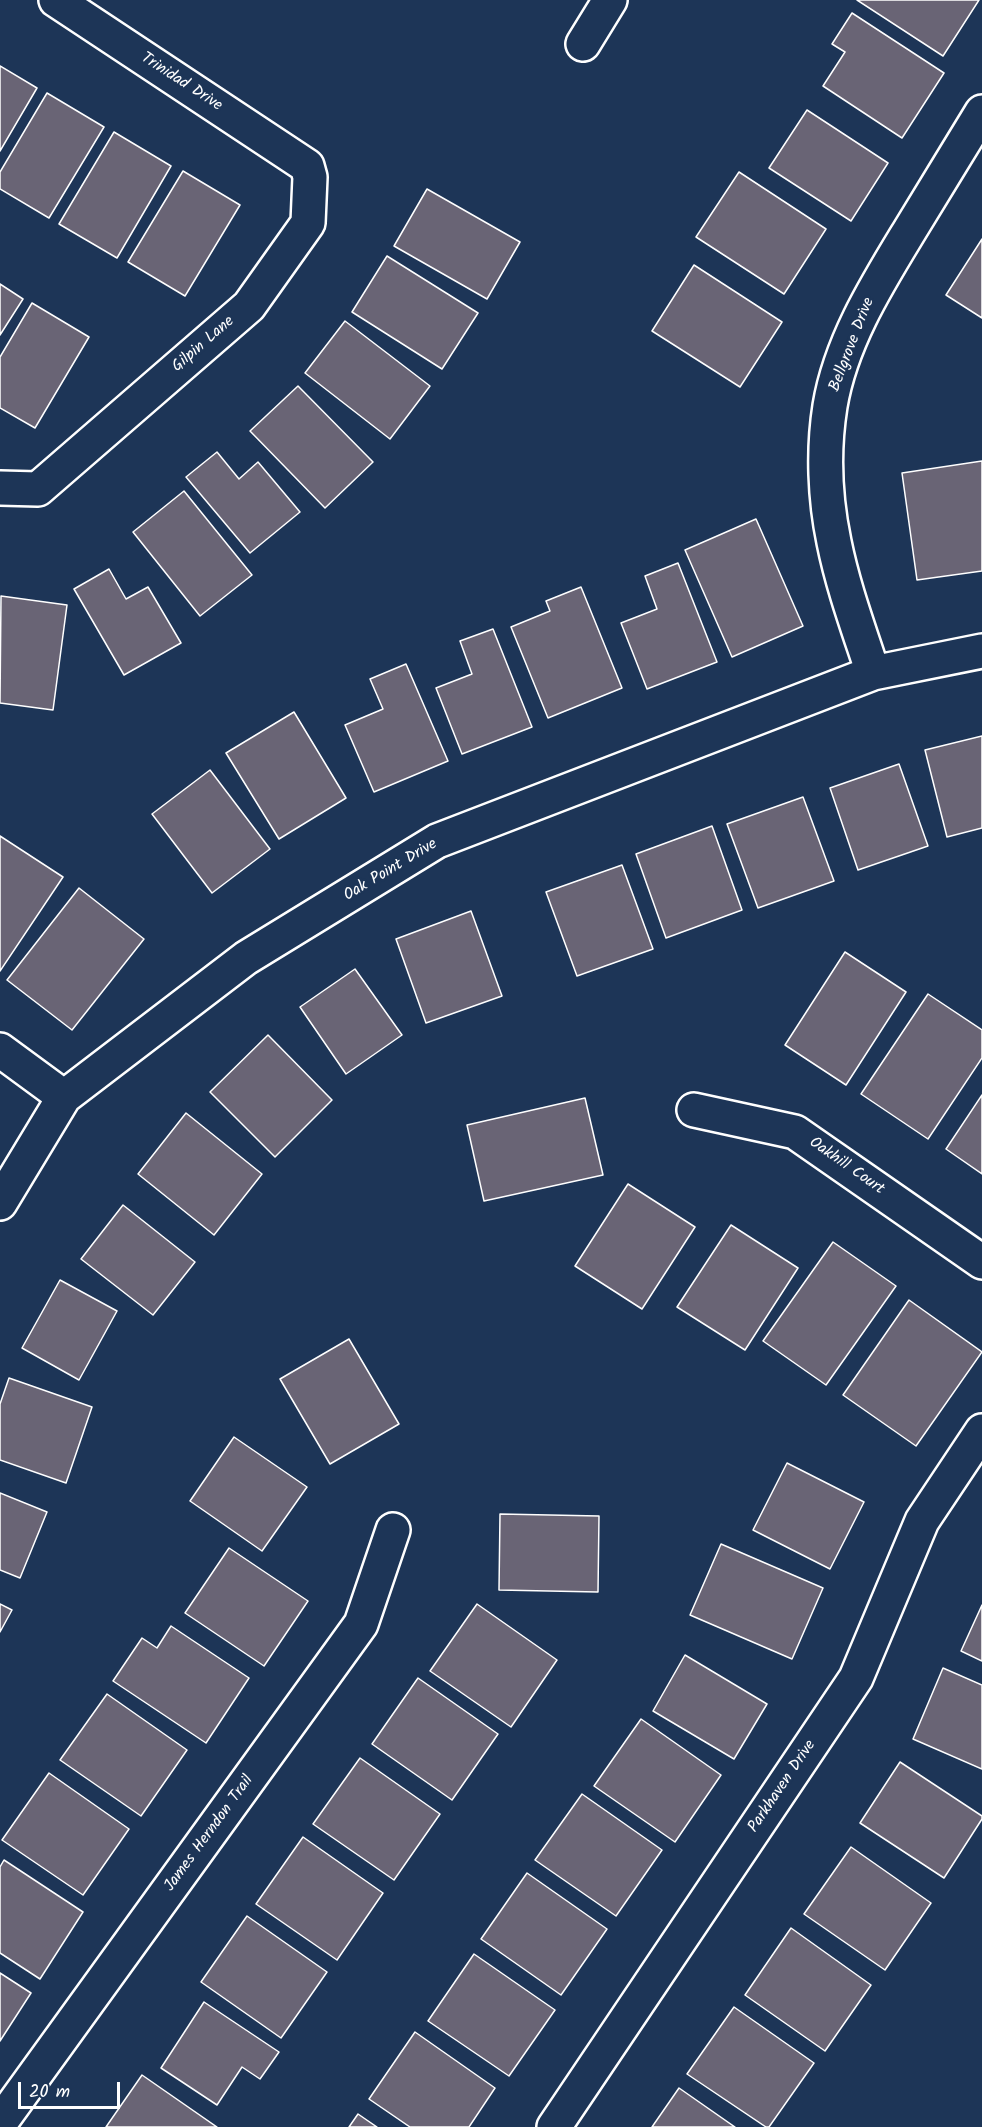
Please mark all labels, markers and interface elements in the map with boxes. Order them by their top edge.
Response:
street label: Trinidad Drive [137,50,225,116]
street label: Bellgrove Drive [826,295,880,395]
street label: Gilpin Lane [169,313,239,377]
street label: Oak Point Drive [341,836,441,906]
street label: Oakhill Court [805,1134,887,1200]
street label: Parkhaven Drive [745,1737,821,1837]
street label: James Herndon Trail [161,1772,259,1896]
scale bar [21,2070,123,2108]
text: 20 m [29,2078,70,2107]

